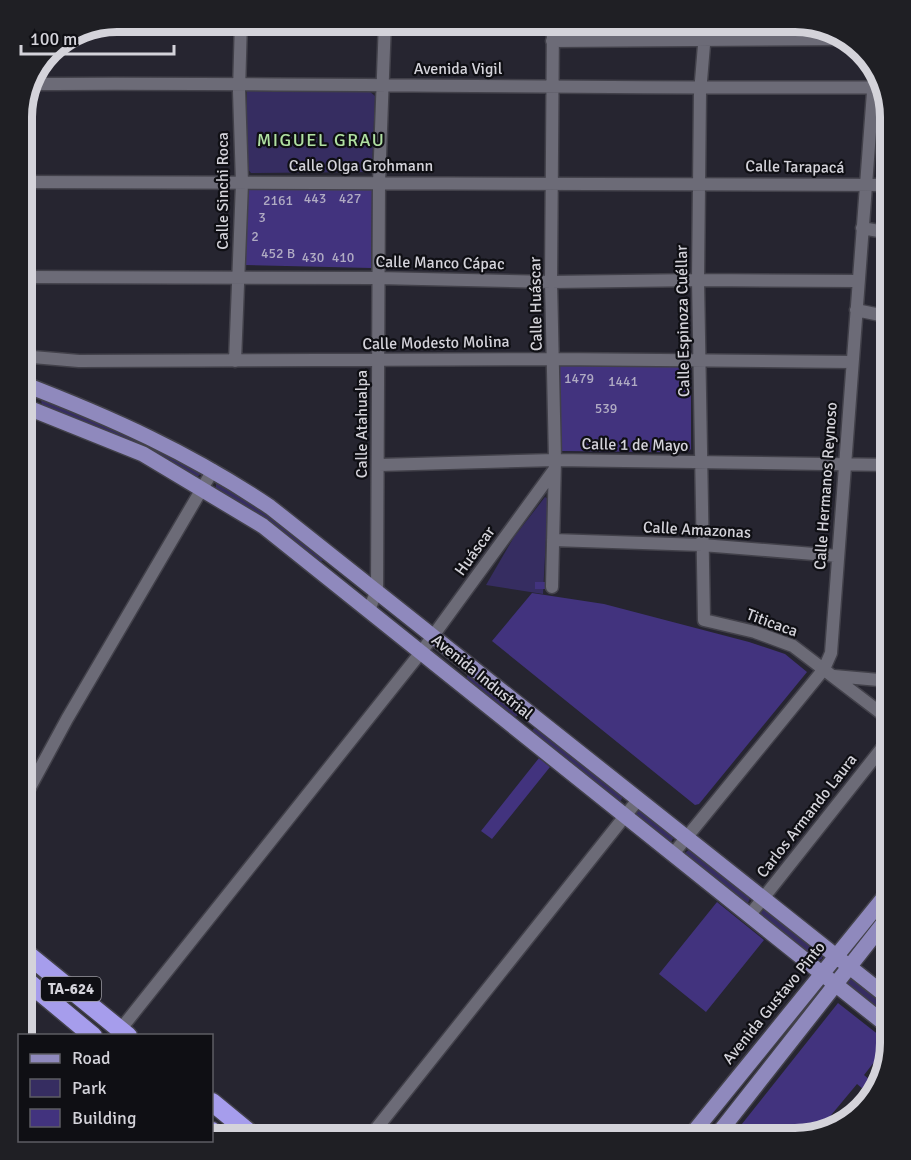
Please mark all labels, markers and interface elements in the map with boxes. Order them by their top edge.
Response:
scale bar [21,18,174,56]
text: 100 m [30,28,77,50]
street label: Avenida Vigil [414,59,503,79]
district label: MIGUEL GRAU [257,129,385,151]
street label: Calle Sinchi Roca [213,132,233,250]
street label: Calle Olga Grohmann [289,156,433,176]
street label: Calle Tarapacá [745,156,845,178]
house number: 443 [304,190,326,207]
house number: 427 [339,190,361,207]
house number: 2161 [263,192,293,209]
house number: 3 [258,209,266,226]
house number: 2 [251,228,259,245]
house number: 452 B [261,245,295,262]
street label: Calle Espinoza Cuéllar [672,245,694,397]
house number: 430 [302,249,324,266]
house number: 410 [332,249,354,266]
street label: Calle Manco Cápac [375,252,505,274]
street label: Calle Huáscar [525,256,547,351]
street label: Calle Modesto Molina [362,332,510,354]
street label: Calle Atahualpa [352,370,372,478]
house number: 1479 [564,370,594,387]
house number: 1441 [608,373,638,390]
house number: 539 [595,400,617,417]
street label: Calle Hermanos Reynoso [810,401,842,571]
street label: Calle 1 de Mayo [581,434,689,456]
street label: Calle Amazonas [643,517,751,543]
street label: Huáscar [450,522,500,580]
street label: Titicaca [743,604,801,642]
street label: Avenida Industrial [427,630,537,724]
street label: Carlos Armando Laura [752,750,862,882]
street label: Avenida Gustavo Pinto [718,938,830,1068]
road number: TA-624 [41,977,101,1001]
legend [18,1034,213,1142]
text: Road [72,1047,111,1069]
text: Park [72,1077,107,1099]
text: Building [72,1107,136,1129]

